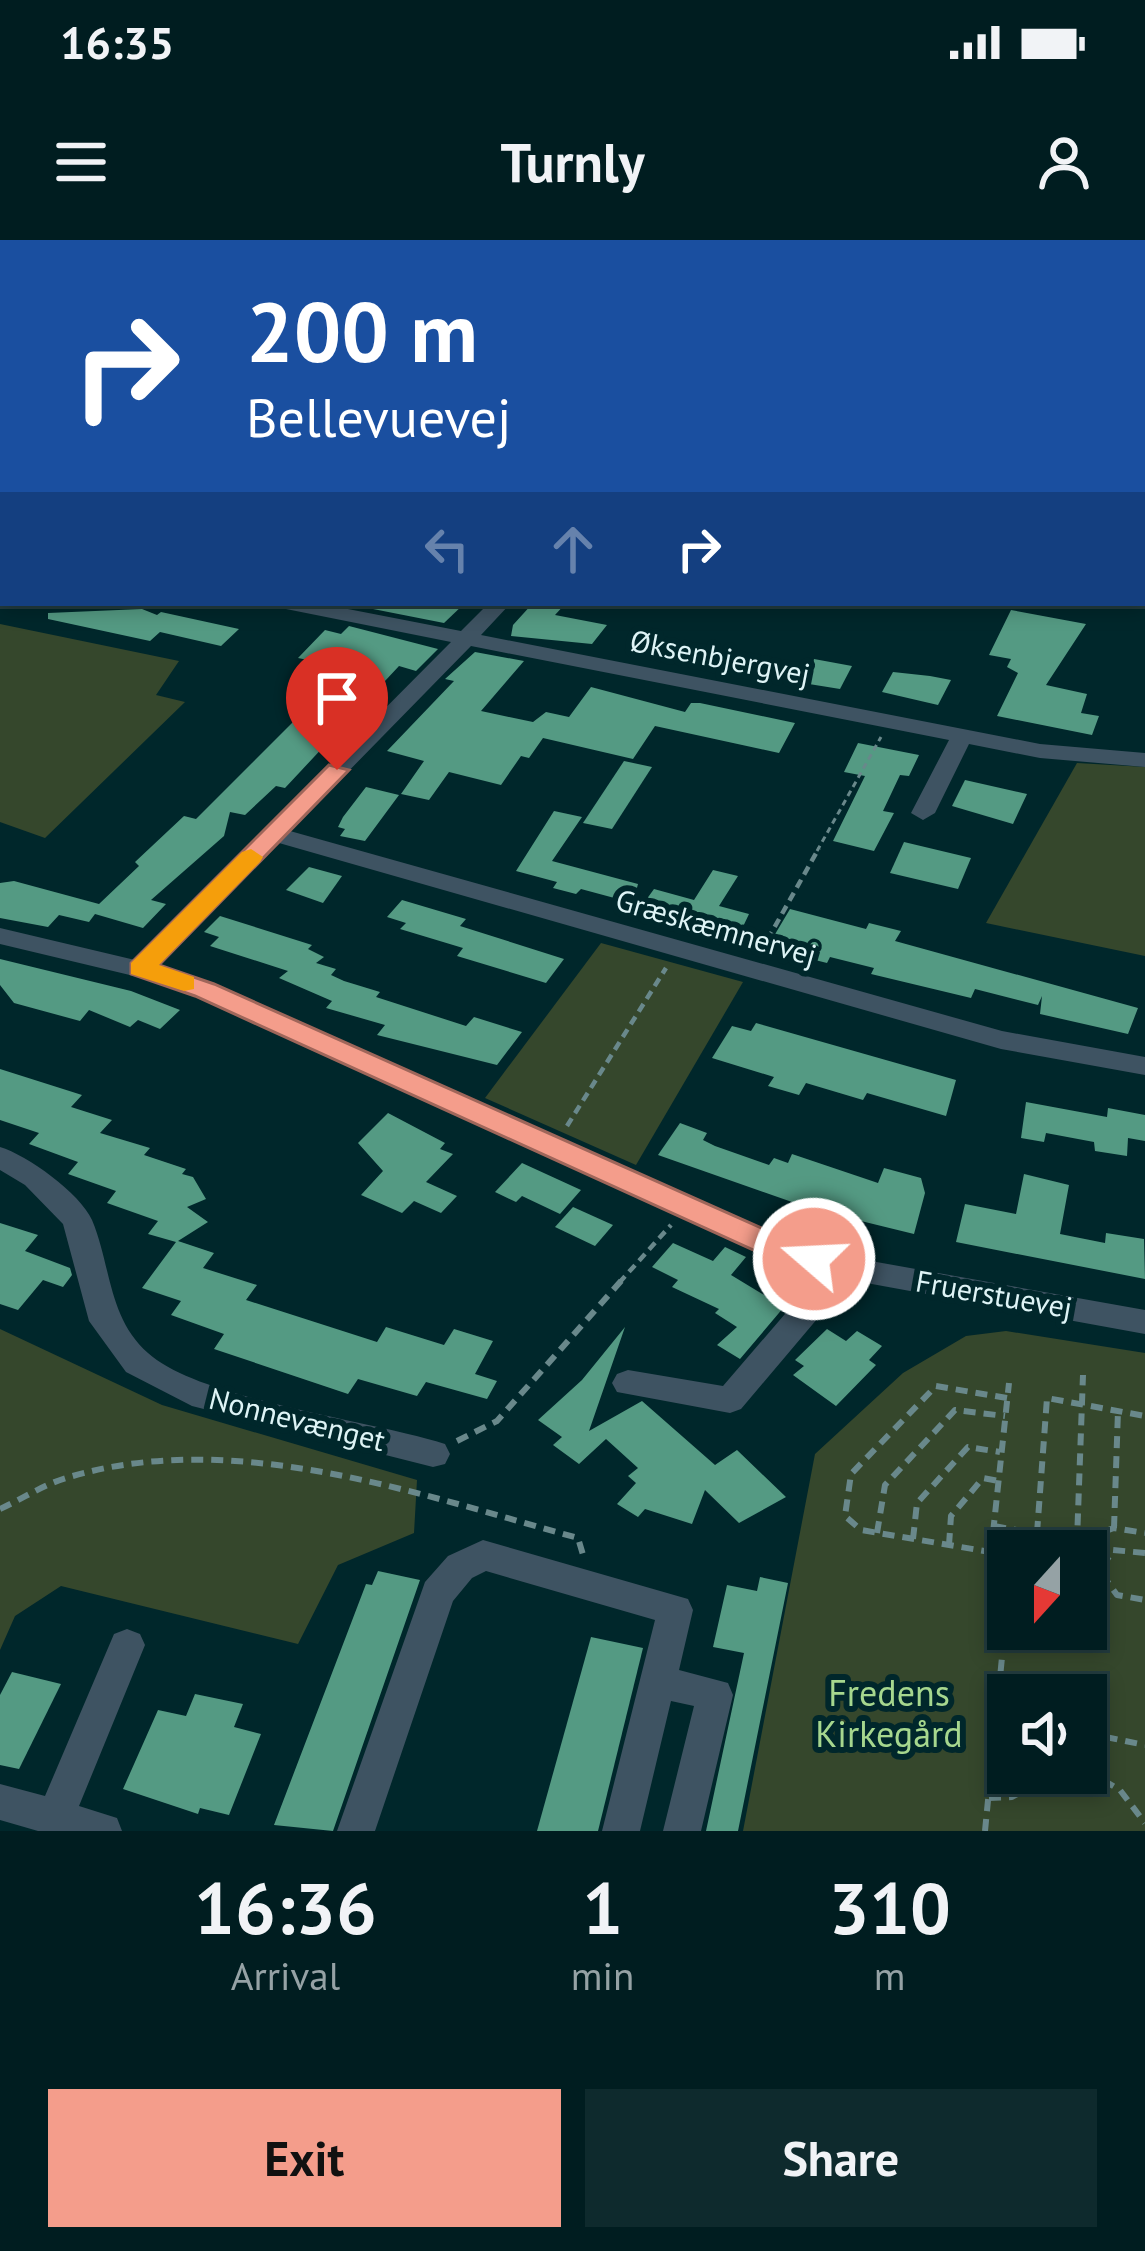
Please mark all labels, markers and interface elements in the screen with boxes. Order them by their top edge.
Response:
text: 16:35 [60,13,174,71]
text: Turnly [500,127,645,197]
icon: menu [48,129,114,195]
icon: person [1031,129,1097,195]
text: 200 m [246,276,478,385]
icon: right [48,288,204,444]
text: Bellevuevej [246,382,511,452]
icon: left [414,516,480,582]
icon: ahead [540,516,606,582]
icon: right [666,516,732,582]
street label: Øksenbjergvej [627,620,813,693]
pin [286,647,388,770]
icon: arrive [304,665,370,731]
street label: Græskæmnervej [612,879,821,974]
position arrow [751,1196,877,1322]
street label: Fruerstuevej [913,1261,1076,1326]
street label: Nonnevænget [205,1378,389,1459]
north arrow [987,1530,1107,1650]
map controls [987,1530,1107,1794]
park label: Fredens Kirkegård [815,1669,963,1757]
button: sound [987,1674,1107,1794]
text: 16:36 [194,1861,377,1954]
text: 1 [582,1861,623,1954]
text: 310 [828,1861,951,1954]
text: Arrival [231,1950,340,2001]
text: min [571,1950,634,2001]
text: m [874,1950,905,2001]
button: Exit [48,2089,561,2227]
button: Share [585,2089,1097,2227]

